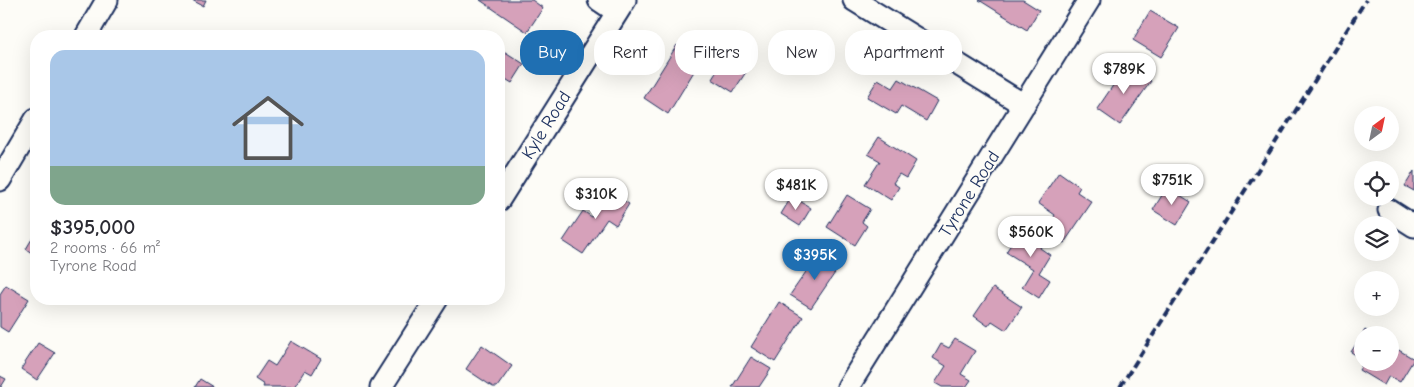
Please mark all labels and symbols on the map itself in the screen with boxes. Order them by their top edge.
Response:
pin: $789K [1089,52,1159,95]
street label: Kyle Road [517,87,575,163]
north arrow [1354,106,1399,151]
street label: Tyrone Road [935,147,1004,241]
pin: $751K [1137,164,1207,206]
pin: $481K [761,168,831,211]
pin: $310K [561,178,631,220]
pin: $560K [996,216,1066,258]
pin: $395K [780,238,850,281]

